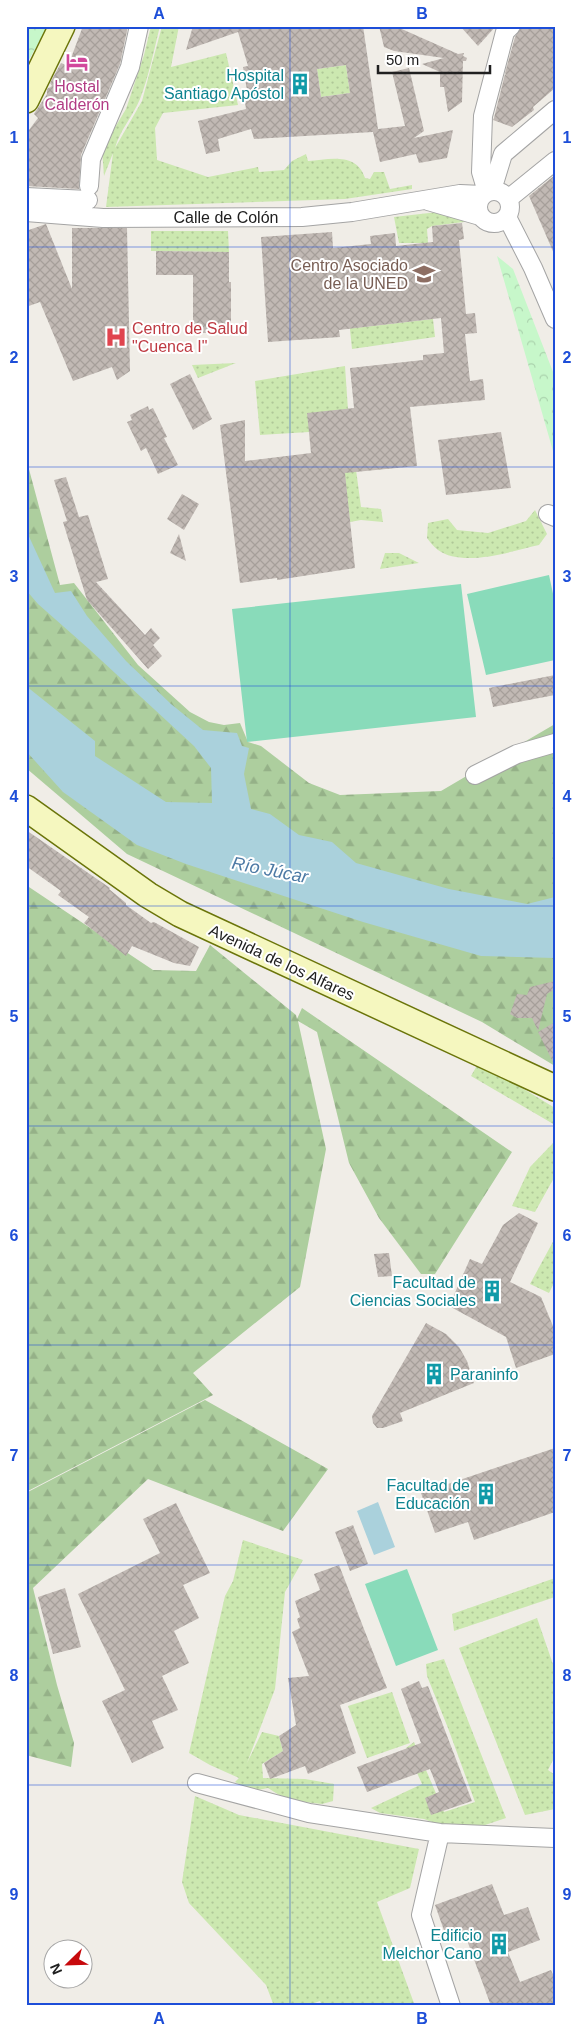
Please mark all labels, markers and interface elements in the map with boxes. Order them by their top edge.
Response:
text: A [153,5,165,22]
text: B [416,5,428,22]
scale bar [378,42,491,74]
hotel icon: Hostal Calderón [64,49,90,75]
text: 50 m [386,51,419,68]
place label: Hospital Santiago Apóstol [164,67,284,102]
building icon: Hospital Santiago Apóstol [287,71,313,97]
place label: Hostal Calderón [45,78,109,113]
text: 1 [10,129,19,146]
text: 1 [563,129,572,146]
street label: Calle de Colón [174,209,278,226]
place label: Centro Asociado de la UNED [291,257,408,292]
school or university icon: Centro Asociado de la UNED [411,261,437,287]
place label: Centro de Salud "Cuenca I" [132,320,248,355]
hospital icon: Centro de Salud "Cuenca I" [103,324,129,350]
text: 2 [10,349,19,366]
text: 2 [563,349,572,366]
text: 3 [10,568,19,585]
text: 3 [563,568,572,585]
text: 4 [10,788,19,805]
text: 4 [563,788,572,805]
water label: Río Júcar [230,853,311,887]
street label: Avenida de los Alfares [207,921,357,1004]
text: 5 [10,1008,19,1025]
text: 5 [563,1008,572,1025]
text: 6 [10,1227,19,1244]
text: 6 [563,1227,572,1244]
place label: Facultad de Ciencias Sociales [350,1274,476,1309]
building icon: Facultad de Ciencias Sociales [479,1278,505,1304]
building icon: Paraninfo [421,1361,447,1387]
place label: Paraninfo [450,1366,519,1383]
text: 7 [10,1447,19,1464]
text: 7 [563,1447,572,1464]
place label: Facultad de Educación [386,1477,470,1512]
building icon: Facultad de Educación [473,1481,499,1507]
text: 8 [10,1667,19,1684]
text: 8 [563,1667,572,1684]
text: 9 [10,1886,19,1903]
text: 9 [563,1886,572,1903]
place label: Edificio Melchor Cano [382,1927,482,1962]
building icon: Edificio Melchor Cano [486,1931,512,1957]
north arrow [42,1940,92,1990]
text: N [47,1961,65,1977]
text: A [153,2010,165,2027]
text: B [416,2010,428,2027]

